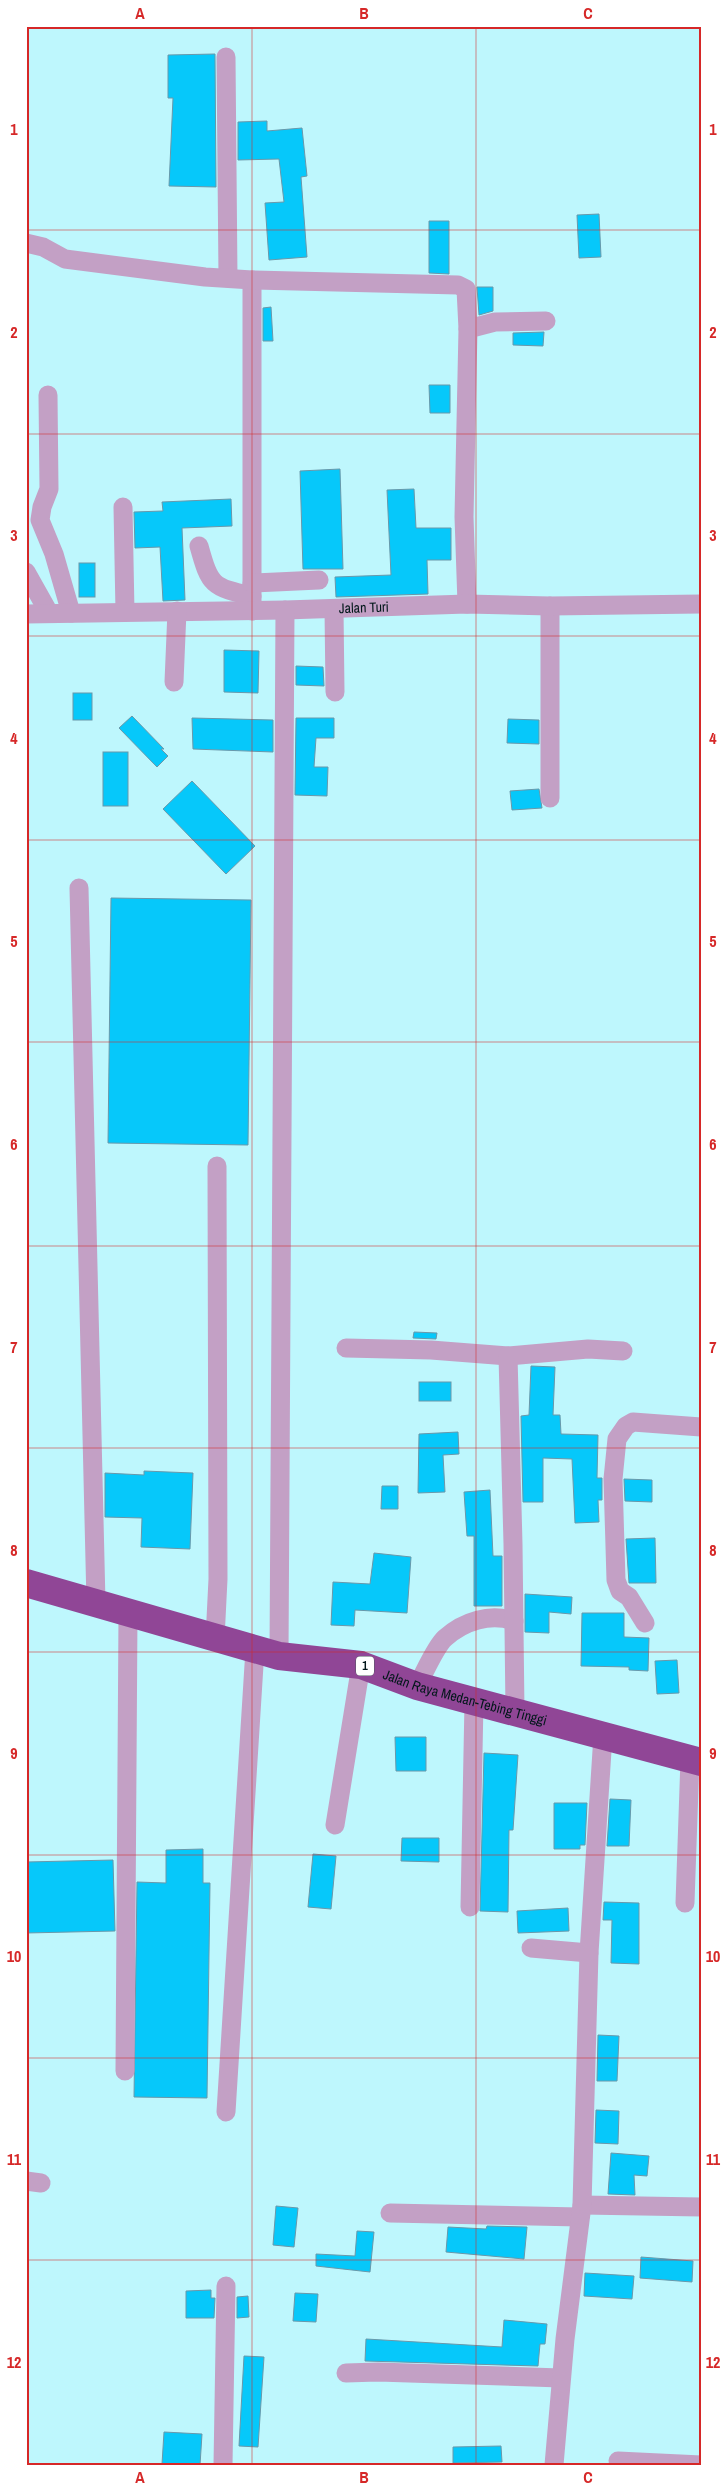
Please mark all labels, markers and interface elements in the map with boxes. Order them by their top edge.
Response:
text: A [135,2,145,24]
text: B [359,2,369,24]
text: C [583,2,593,24]
text: 1 [10,118,18,140]
text: 1 [709,118,717,140]
text: 2 [10,321,18,343]
text: 2 [709,321,717,343]
text: 3 [10,524,18,546]
text: 3 [709,524,717,546]
street label: Jalan Turi [339,598,389,617]
text: 4 [10,727,18,749]
text: 4 [709,727,717,749]
text: 5 [10,930,18,952]
text: 5 [709,930,717,952]
text: 6 [10,1133,18,1155]
text: 6 [709,1133,717,1155]
text: 7 [10,1336,18,1358]
text: 7 [709,1336,717,1358]
text: 8 [10,1539,18,1561]
text: 8 [709,1539,717,1561]
road number: 1 [356,1656,374,1675]
street label: Jalan Raya Medan-Tebing Tinggi [381,1665,549,1729]
text: 9 [10,1742,18,1764]
text: 9 [709,1742,717,1764]
text: 10 [7,1945,21,1967]
text: 10 [706,1945,720,1967]
text: 11 [7,2148,22,2170]
text: 11 [706,2148,721,2170]
text: 12 [7,2351,21,2373]
text: 12 [706,2351,720,2373]
text: A [135,2466,145,2488]
text: B [359,2466,369,2488]
text: C [583,2466,593,2488]

